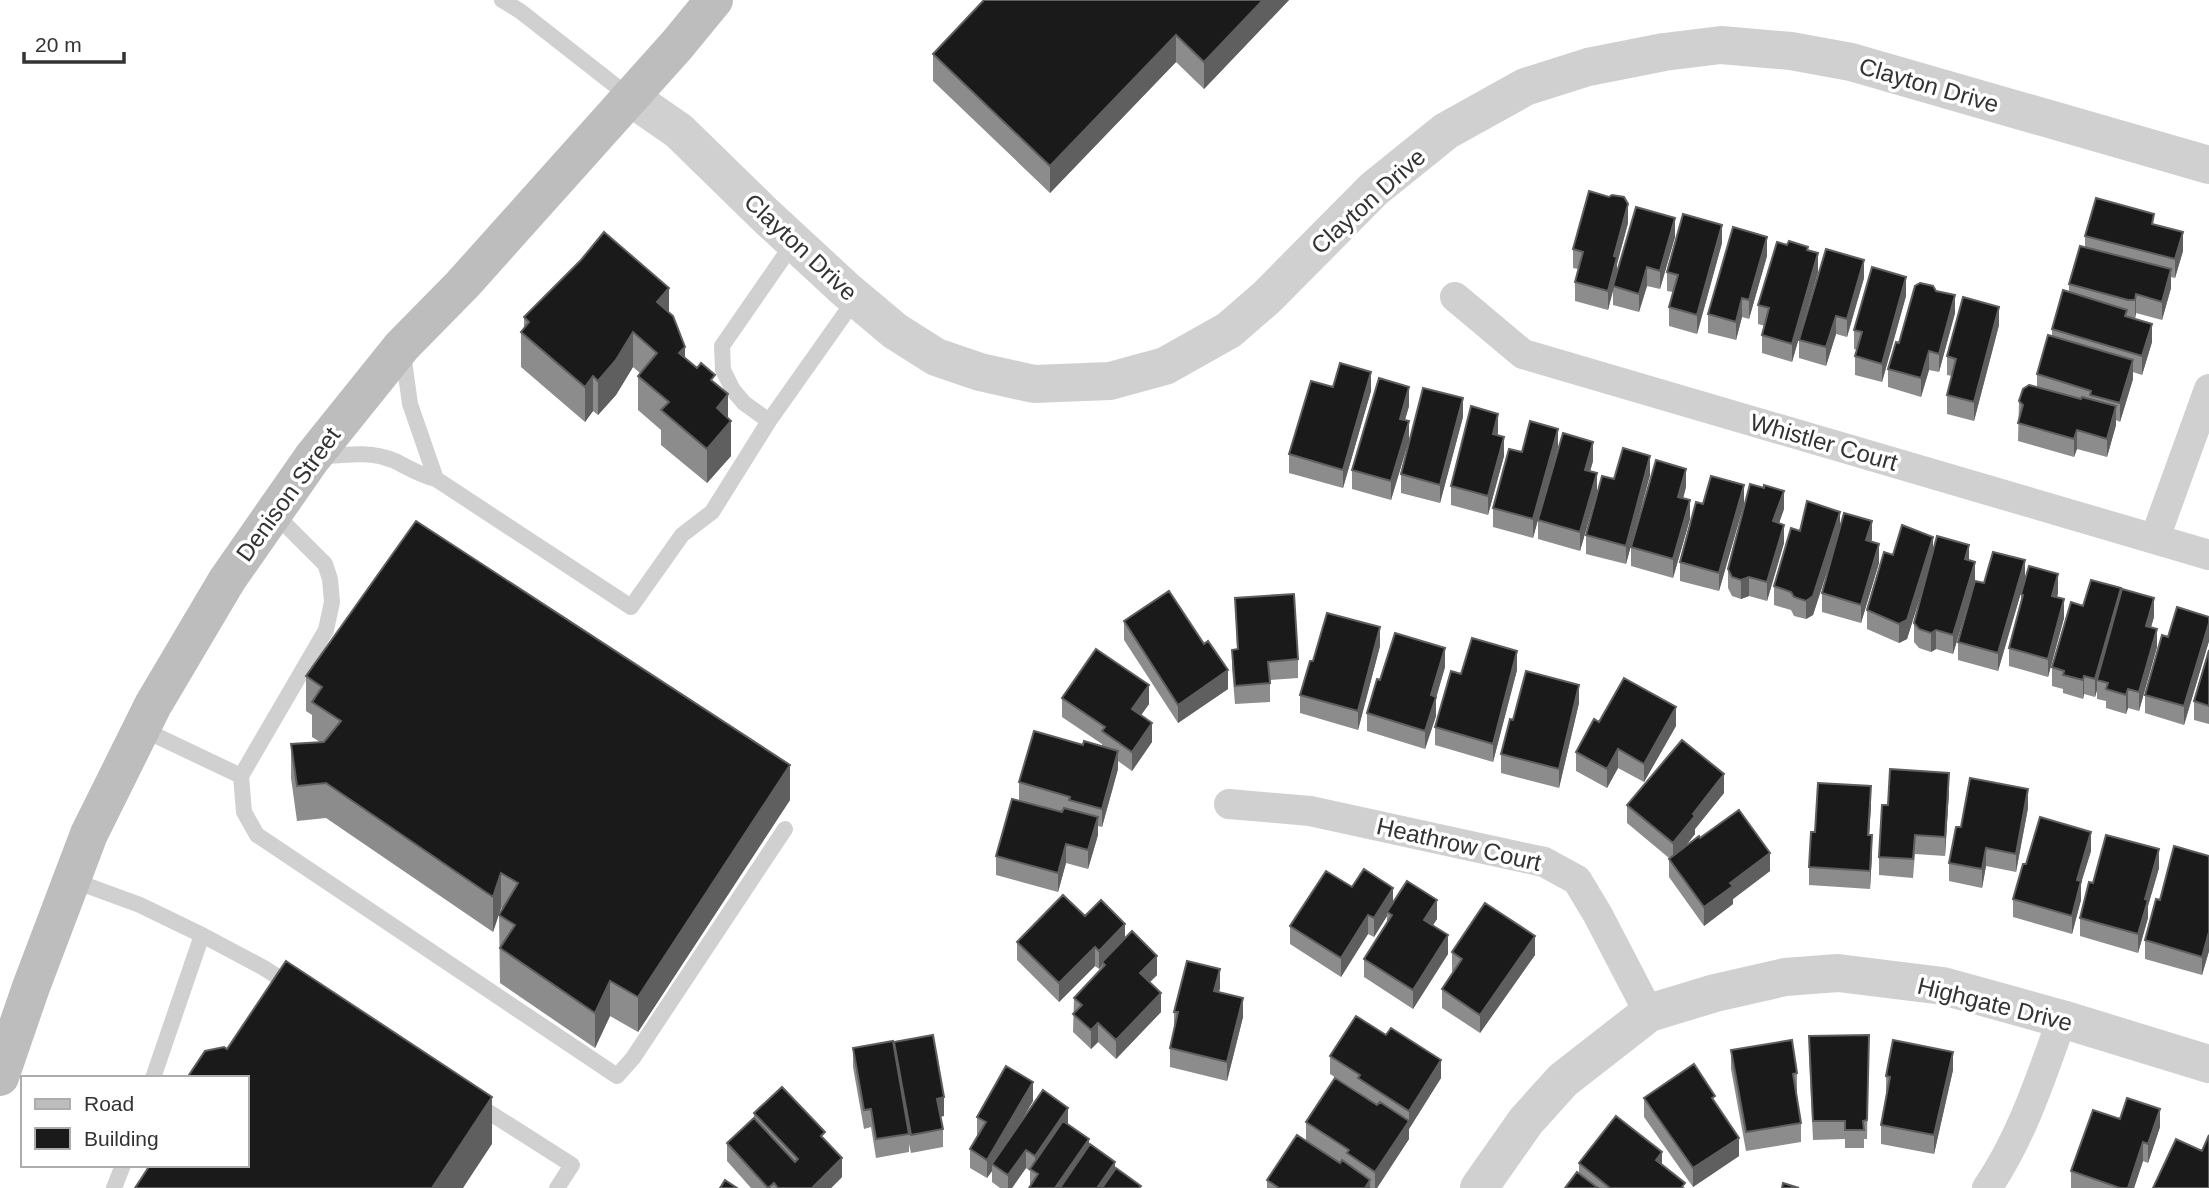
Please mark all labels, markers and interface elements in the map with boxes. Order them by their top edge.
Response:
scale bar [24,21,124,65]
text: 20 m [35,33,82,56]
street label: Clayton Drive [1856,52,2002,118]
street label: Clayton Drive [1305,143,1431,259]
street label: Clayton Drive [739,188,863,306]
street label: Whistler Court [1747,408,1901,476]
street label: Denison Street [230,422,346,566]
street label: Heathrow Court [1374,812,1544,876]
street label: Highgate Drive [1915,972,2075,1036]
legend [21,1076,248,1167]
text: Road [84,1092,134,1115]
text: Building [84,1127,159,1150]

